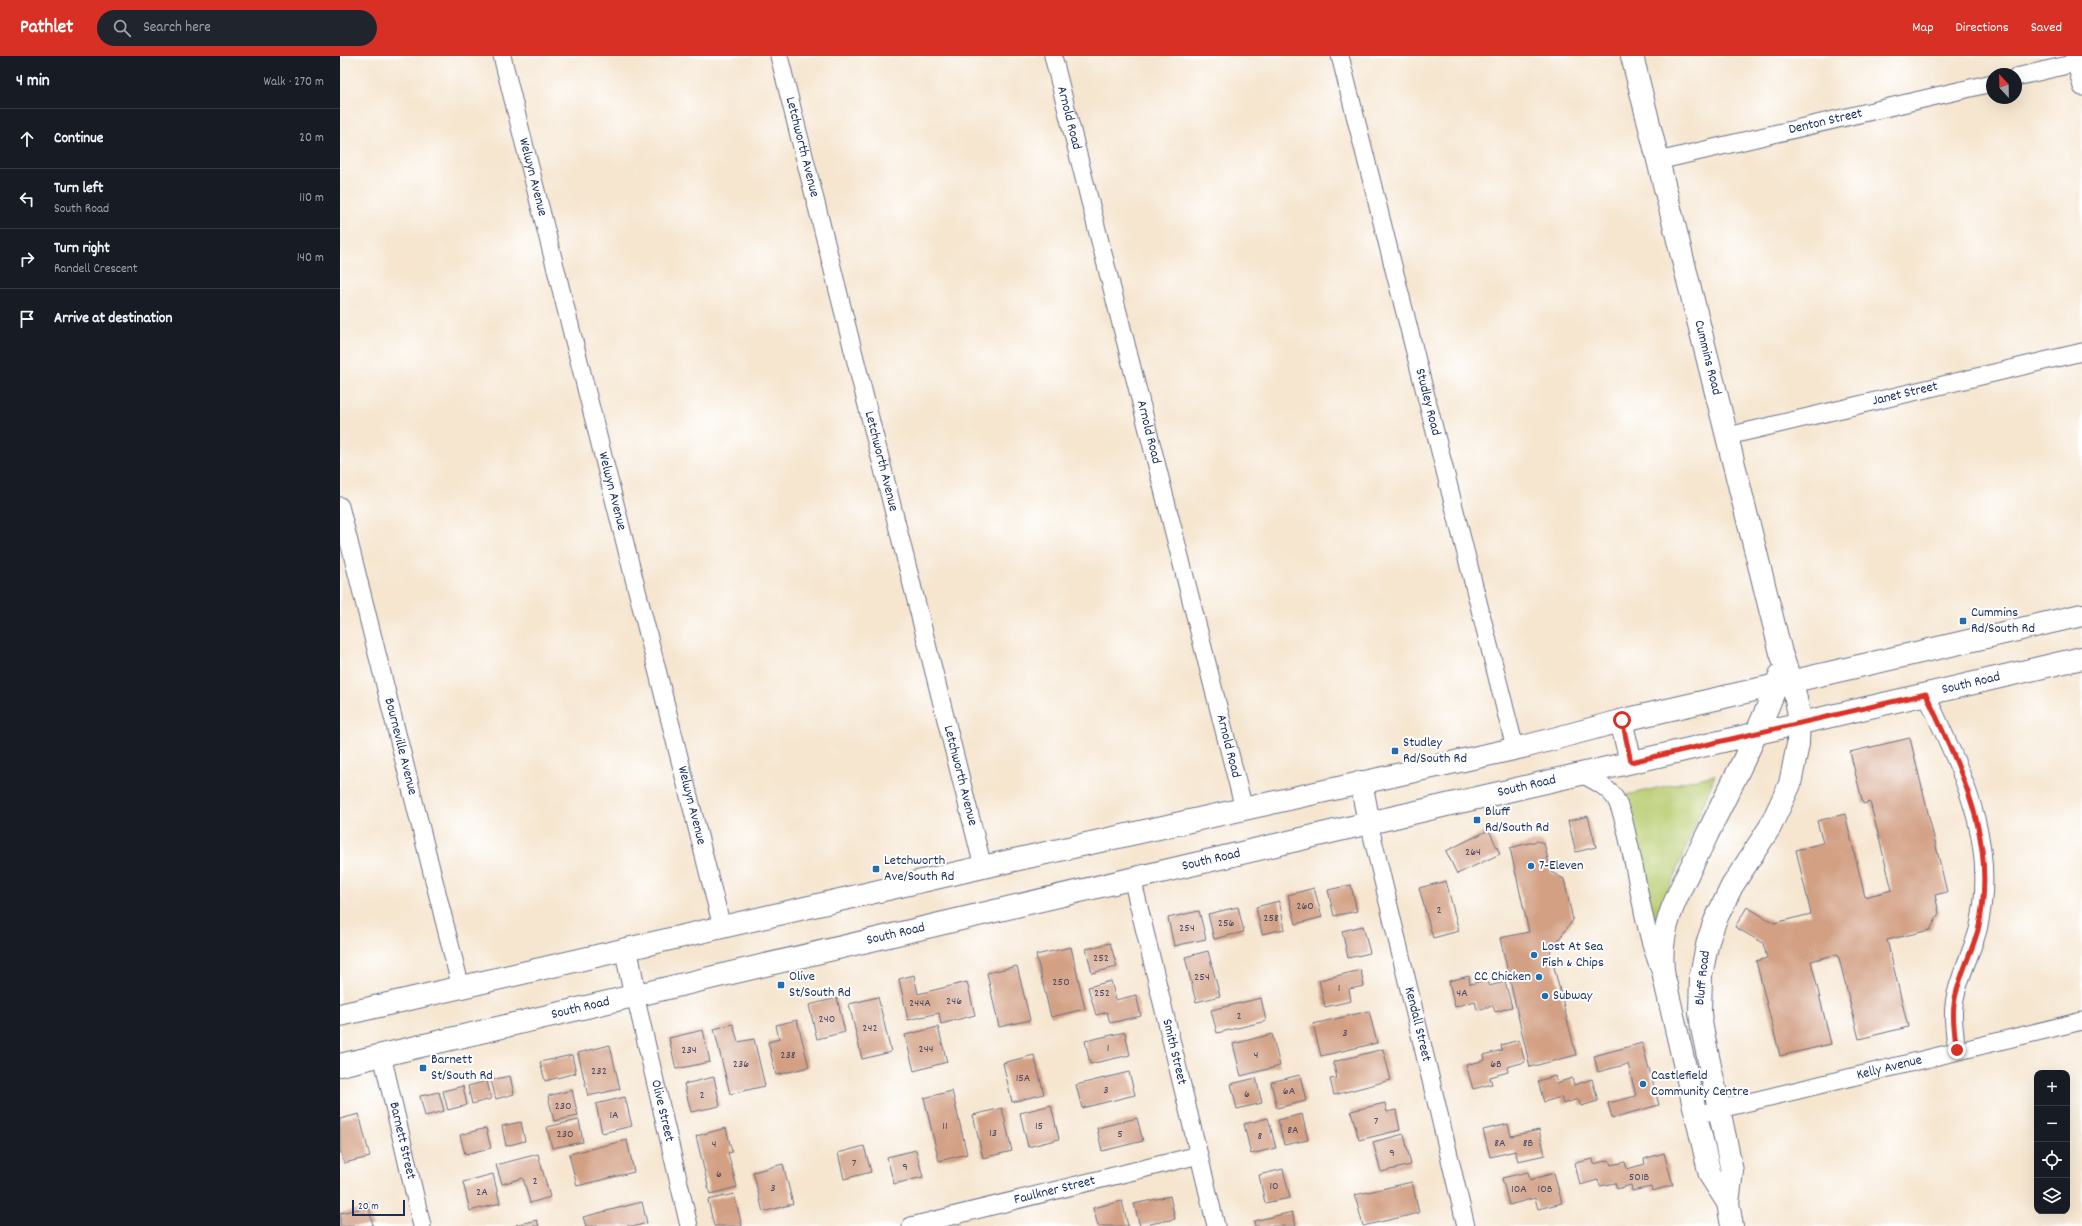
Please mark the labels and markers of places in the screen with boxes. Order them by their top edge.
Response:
place label: Cummins Rd/South Rd [1971,603,2035,639]
marker: Cummins Rd/South Rd [1958,616,1968,626]
place label: Studley Rd/South Rd [1403,733,1467,769]
marker: Studley Rd/South Rd [1390,746,1400,756]
place label: Bluff Rd/South Rd [1485,802,1549,838]
marker: Bluff Rd/South Rd [1472,815,1482,825]
place label: Letchworth Ave/South Rd [884,851,954,887]
place label: 7-Eleven [1539,856,1583,876]
marker: 7-Eleven [1526,861,1536,871]
marker: Letchworth Ave/South Rd [871,864,881,874]
place label: Lost At Sea Fish & Chips [1542,937,1604,973]
marker: Lost At Sea Fish & Chips [1529,950,1539,960]
place label: Olive St/South Rd [789,967,851,1003]
place label: CC Chicken [1474,967,1531,987]
marker: CC Chicken [1534,972,1544,982]
marker: Olive St/South Rd [776,980,786,990]
place label: Subway [1553,986,1593,1006]
marker: Subway [1540,991,1550,1001]
place label: Barnett St/South Rd [431,1050,493,1086]
marker: Barnett St/South Rd [418,1063,428,1073]
place label: Castlefield Community Centre [1651,1066,1749,1102]
marker: Castlefield Community Centre [1638,1079,1648,1089]

